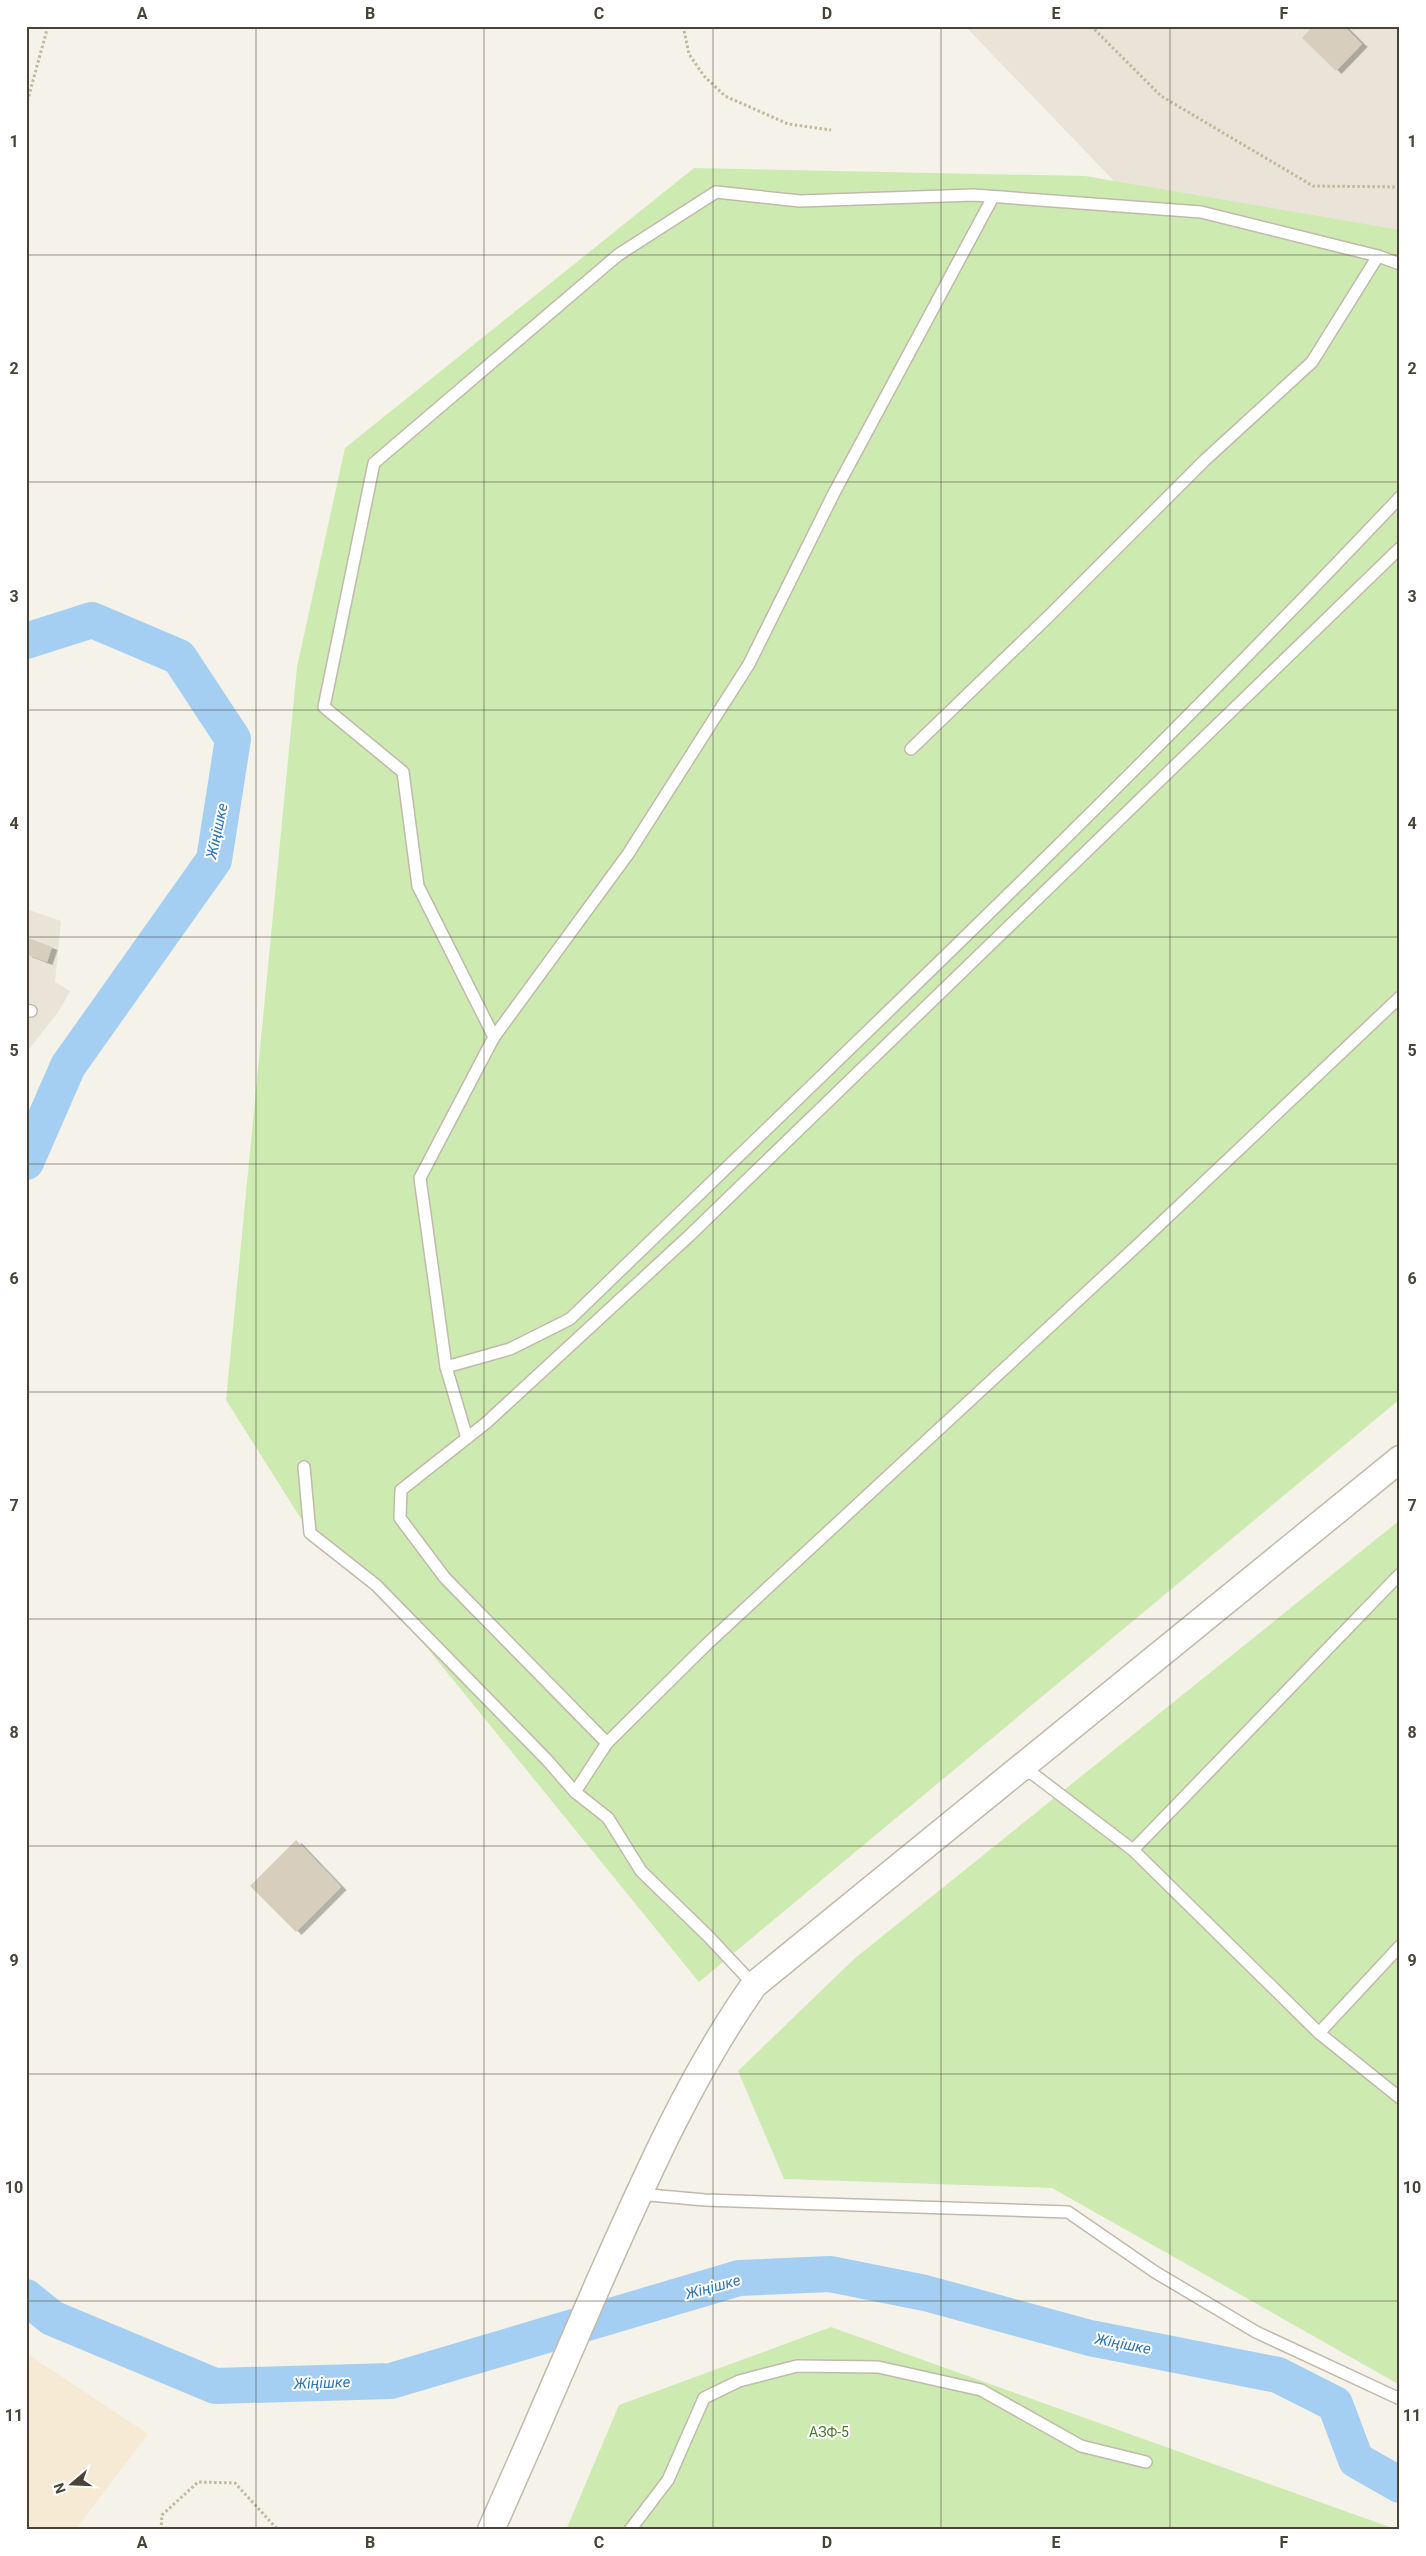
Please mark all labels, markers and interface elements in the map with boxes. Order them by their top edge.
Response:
text: A [137,4,148,23]
text: B [365,4,375,23]
text: C [594,4,604,23]
text: D [822,4,832,23]
text: E [1052,4,1061,23]
text: F [1280,4,1289,23]
text: 1 [9,132,19,151]
text: 1 [1407,132,1417,151]
text: 2 [9,359,19,378]
text: 2 [1407,359,1417,378]
text: 3 [9,587,19,606]
text: 3 [1407,587,1417,606]
water label: Жіңішке [202,801,232,861]
text: 4 [9,814,19,833]
text: 4 [1407,814,1417,833]
text: 5 [9,1041,19,1060]
text: 5 [1407,1041,1417,1060]
text: 6 [9,1269,19,1288]
text: 6 [1407,1269,1417,1288]
text: 7 [9,1496,19,1515]
text: 7 [1407,1496,1417,1515]
text: 8 [9,1723,19,1742]
text: 8 [1407,1723,1417,1742]
text: 9 [9,1951,19,1970]
text: 9 [1407,1951,1417,1970]
text: 10 [5,2178,23,2197]
text: 10 [1403,2178,1421,2197]
water label: Жіңішке [682,2271,743,2303]
water label: Жіңішке [1093,2330,1153,2358]
water label: Жіңішке [293,2373,351,2393]
text: 11 [5,2406,23,2425]
text: 11 [1403,2406,1421,2425]
park label: АЗФ-5 [809,2424,849,2440]
north arrow [48,2458,98,2508]
text: N [51,2481,69,2496]
text: A [137,2533,148,2552]
text: B [365,2533,375,2552]
text: C [594,2533,604,2552]
text: D [822,2533,832,2552]
text: E [1052,2533,1061,2552]
text: F [1280,2533,1289,2552]

